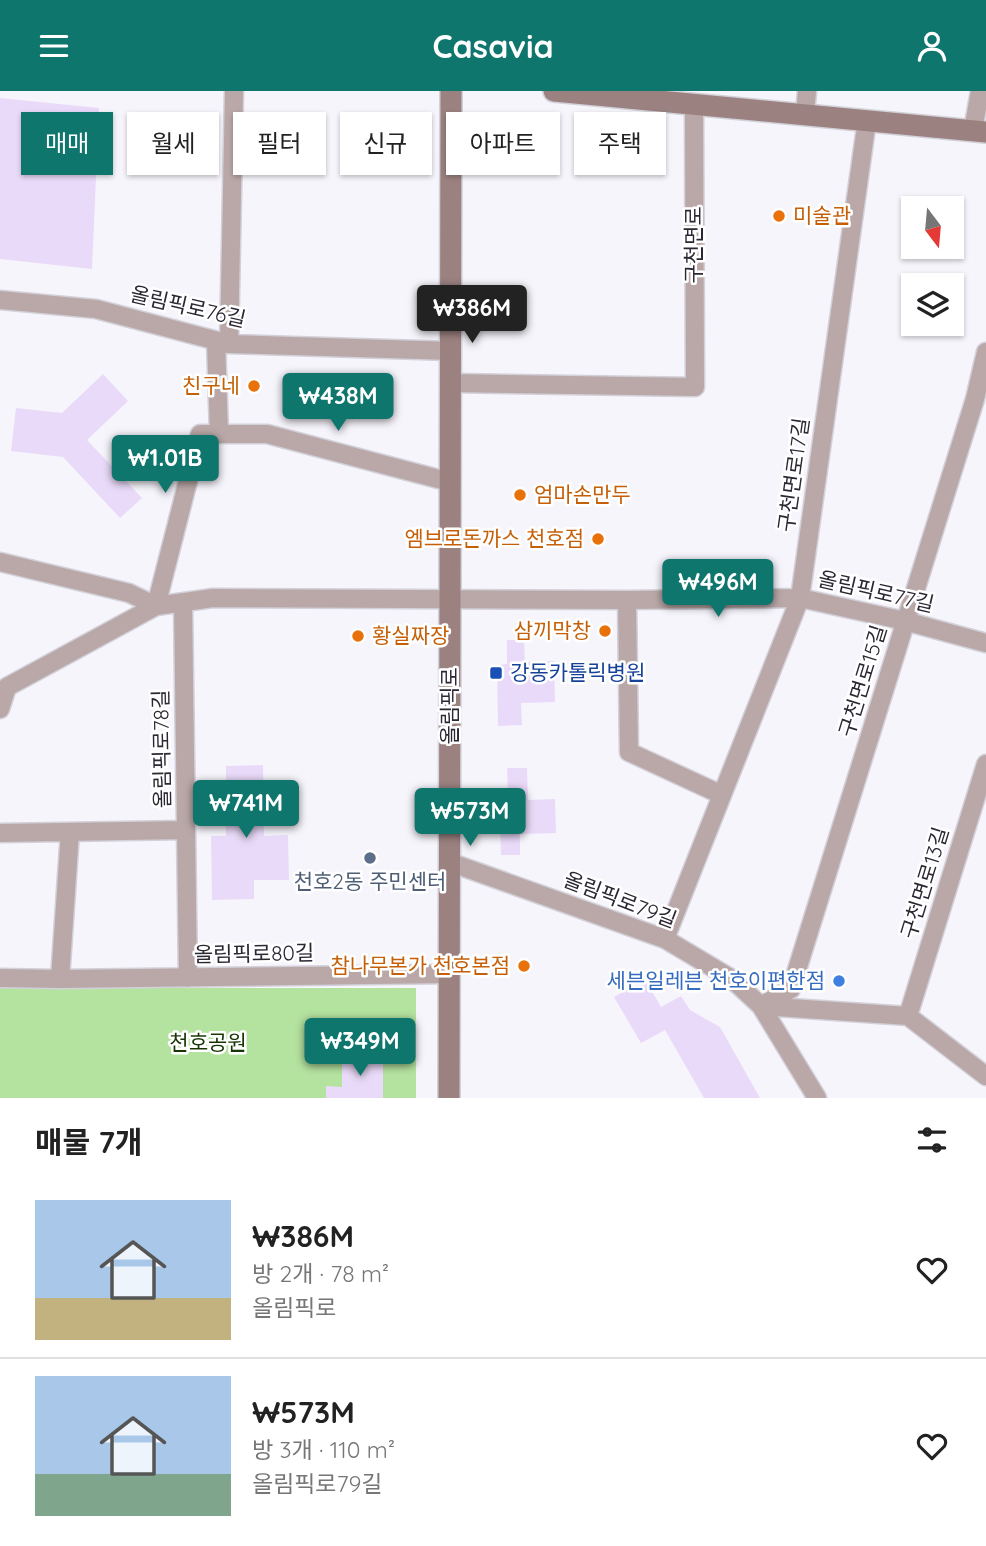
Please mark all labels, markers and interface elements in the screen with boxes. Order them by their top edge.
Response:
text: Casavia [432,26,554,66]
icon: menu [35,27,73,65]
icon: person [913,27,951,65]
chip: 매매 [21,112,113,175]
chip: 월세 [127,112,219,175]
chip: 필터 [233,112,326,175]
chip: 신규 [340,112,432,175]
chip: 아파트 [446,112,560,175]
chip: 주택 [574,112,666,175]
north arrow [901,196,964,259]
map controls [901,196,964,336]
place label: 미술관 [793,202,851,228]
street label: 구천면로 [680,206,706,284]
marker: 미술관 [771,208,787,224]
button: layers [901,273,964,336]
street label: 올림픽로76길 [128,280,249,332]
pin: ₩386M [423,285,521,345]
text: ₩386M [433,293,511,322]
place label: 친구네 [182,372,240,398]
pin: ₩438M [289,373,387,433]
marker: 친구네 [246,378,262,394]
text: ₩438M [298,381,378,410]
street label: 구천면로17길 [772,416,814,534]
pin: ₩1.01B [108,435,222,495]
text: ₩1.01B [128,443,202,472]
place label: 엄마손만두 [534,481,631,507]
marker: 엄마손만두 [512,487,528,503]
place label: 엠브로돈까스 천호점 [404,525,584,551]
marker: 엠브로돈까스 천호점 [590,531,606,547]
pin: ₩496M [669,559,767,619]
street label: 올림픽로77길 [816,565,937,617]
text: ₩496M [678,567,758,596]
place label: 삼끼막창 [514,617,591,643]
place label: 황실짜장 [372,622,449,648]
street label: 구천면로15길 [833,622,891,740]
marker: 삼끼막창 [597,623,613,639]
marker: 황실짜장 [350,628,366,644]
place label: 강동카톨릭병원 [510,659,645,685]
marker: 강동카톨릭병원 [488,665,504,681]
street label: 올림픽로 [436,667,462,745]
street label: 올림픽로78길 [147,689,175,809]
pin: ₩741M [197,781,295,840]
text: ₩741M [209,788,283,817]
pin: ₩573M [421,789,519,848]
text: ₩573M [431,796,509,825]
street label: 구천면로13길 [895,824,953,942]
marker: 천호2동 주민센터 [362,850,378,866]
street label: 올림픽로79길 [560,866,681,933]
place label: 천호2동 주민센터 [294,868,446,894]
street label: 올림픽로80길 [194,939,314,967]
place label: 참나무본가 천호본점 [330,952,510,978]
marker: 참나무본가 천호본점 [516,958,532,974]
place label: 세븐일레븐 천호이편한점 [607,967,825,993]
marker: 세븐일레븐 천호이편한점 [831,973,847,989]
pin: ₩349M [311,1019,409,1078]
text: ₩349M [320,1026,400,1055]
park label: 천호공원 [169,1029,247,1055]
icon: filters [913,1121,951,1159]
text: 매물 7개 [35,1123,143,1161]
text: ₩386M [252,1217,354,1255]
icon: home [91,1228,175,1312]
icon: heart [913,1251,951,1289]
text: 방 2개 · 78 m² [252,1259,389,1288]
text: 올림픽로 [252,1293,337,1322]
text: ₩573M [252,1393,355,1431]
icon: home [91,1404,175,1488]
icon: heart [913,1427,951,1465]
text: 방 3개 · 110 m² [252,1435,395,1464]
text: 올림픽로79길 [252,1469,382,1498]

